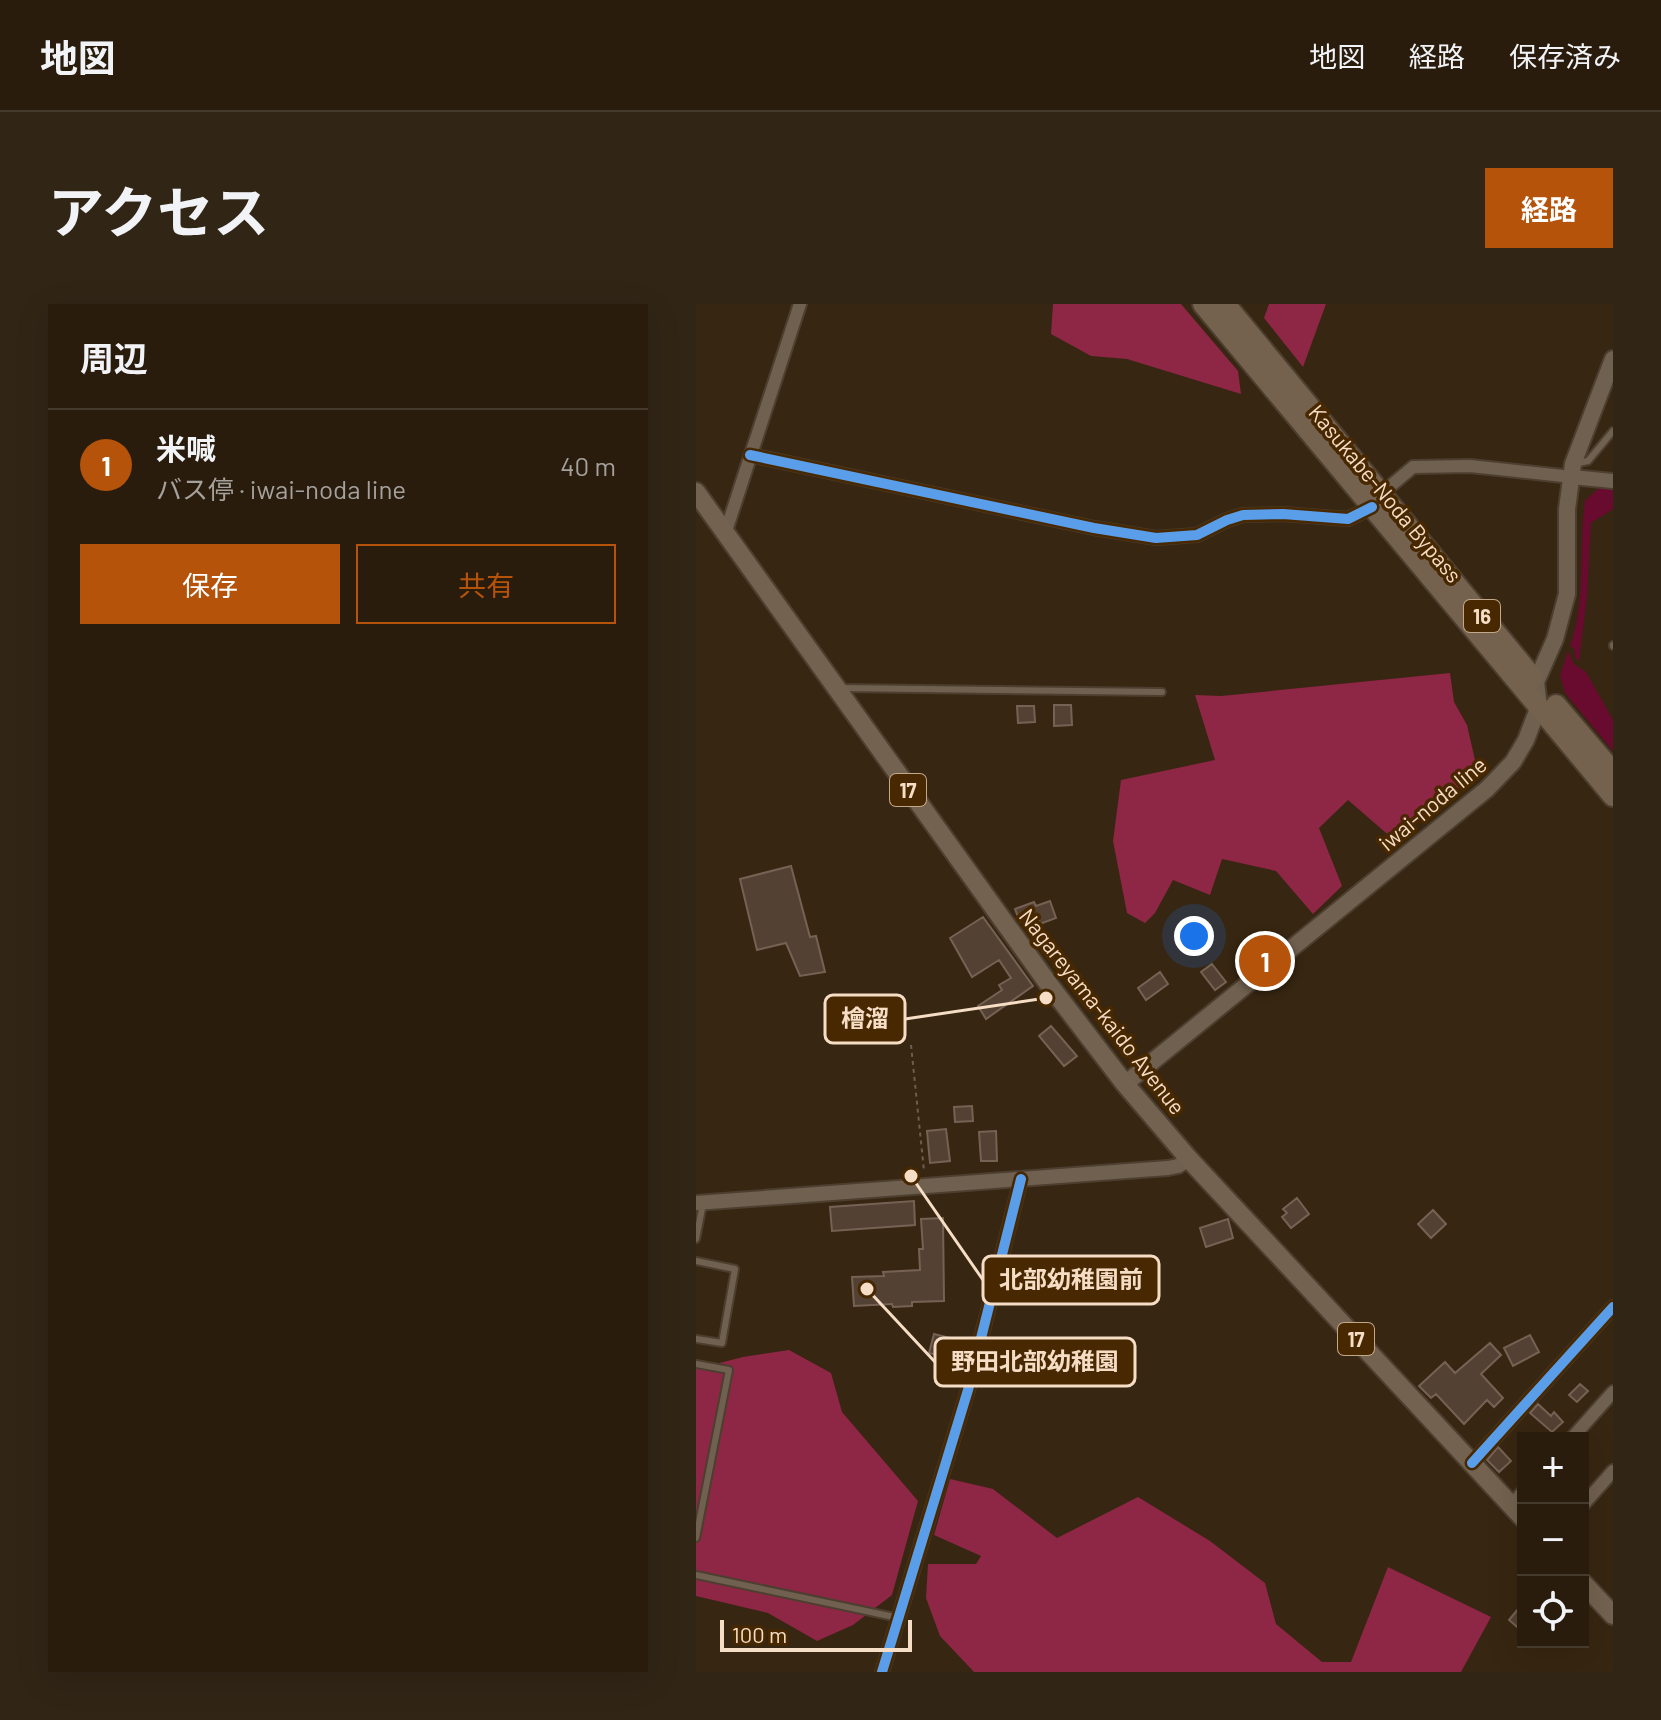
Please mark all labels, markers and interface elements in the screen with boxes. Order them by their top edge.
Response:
text: 地図 [40,34,116,80]
text: 地図 [1309,39,1365,73]
text: 経路 [1409,39,1465,73]
text: 保存済み [1509,39,1621,73]
button: 経路 [1485,168,1613,248]
text: アクセス [48,177,269,244]
text: 周辺 [80,337,148,378]
street label: Kasukabe-Noda Bypass [1304,399,1468,587]
text: 米喊 [156,430,216,466]
text: 1 [101,450,111,481]
text: 40 m [560,450,616,481]
text: バス停 · iwai-noda line [156,473,406,504]
button: 保存 [80,544,340,624]
button: 共有 [356,544,616,624]
road number: 16 [1464,600,1500,632]
street label: iwai-noda line [1373,751,1491,855]
road number: 17 [890,774,926,806]
street label: Nagareyama-kaido Avenue [1015,903,1191,1119]
your location [1174,916,1214,956]
pin: 1 [1239,931,1291,991]
callout: 檜溜 [825,995,905,1043]
text: 檜溜 [841,1003,889,1032]
callout: 北部幼稚園前 [983,1256,1159,1304]
text: 北部幼稚園前 [999,1264,1143,1293]
road number: 17 [1338,1323,1374,1355]
callout: 野田北部幼稚園 [935,1338,1135,1386]
text: 野田北部幼稚園 [951,1346,1119,1375]
map controls [1517,1432,1589,1648]
button: + [1517,1432,1589,1504]
button: − [1517,1504,1589,1576]
button: locate [1517,1576,1589,1648]
scale bar [720,1616,912,1652]
text: 100 m [732,1621,787,1647]

